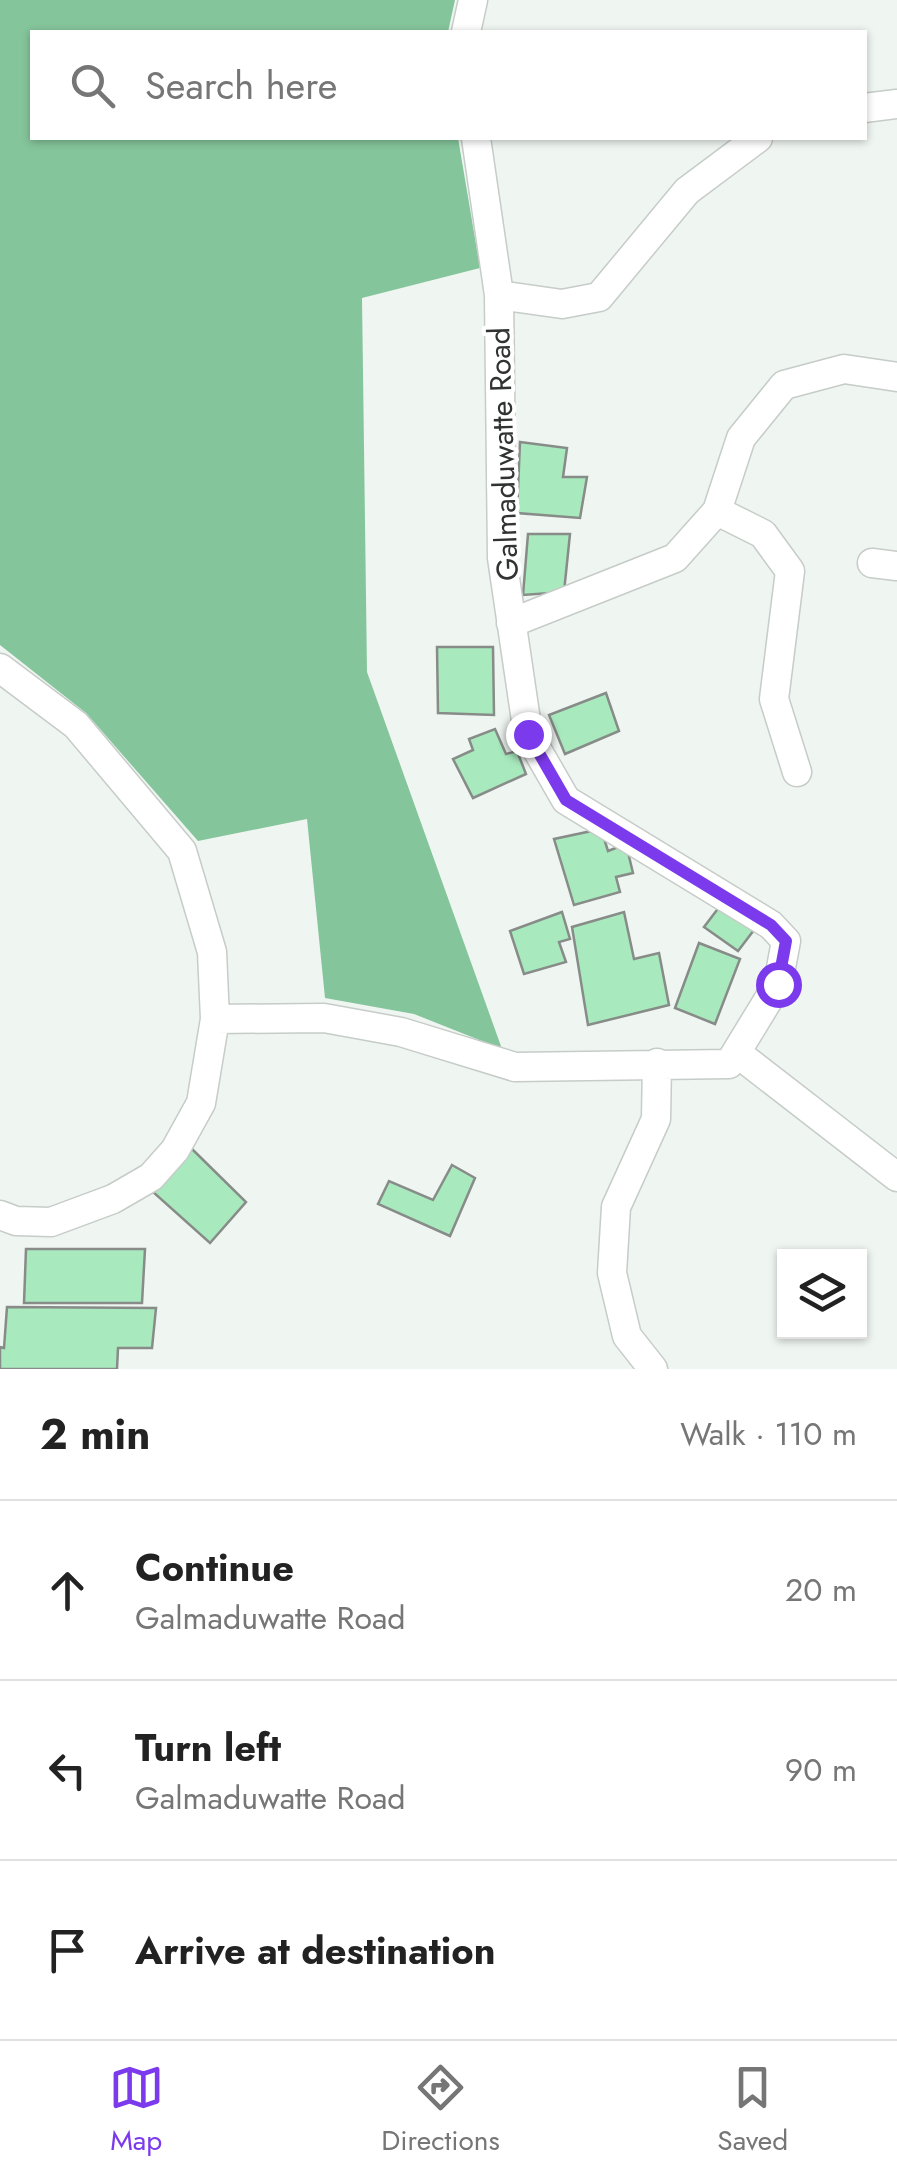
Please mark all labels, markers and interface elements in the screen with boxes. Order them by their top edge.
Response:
search box [30,30,867,140]
icon: search [65,58,120,113]
text: Search here [145,58,337,113]
street label: Galmaduwatte Road [477,326,529,582]
route end [506,712,552,758]
route start [756,962,802,1008]
map controls [777,1249,867,1339]
button: layers [777,1249,867,1339]
text: 2 min [40,1404,150,1465]
text: Walk · 110 m [680,1411,857,1457]
text: Continue [135,1540,294,1595]
icon: ahead [40,1563,95,1618]
text: 20 m [785,1567,857,1613]
text: Galmaduwatte Road [135,1595,406,1641]
text: Turn left [135,1720,281,1775]
icon: left [40,1743,95,1798]
text: 90 m [785,1747,857,1793]
text: Galmaduwatte Road [135,1775,406,1821]
icon: arrive [40,1923,95,1978]
text: Arrive at destination [135,1923,496,1978]
tab: Map [109,2060,164,2161]
tab: Directions [381,2060,500,2161]
tab: Saved [717,2060,788,2161]

